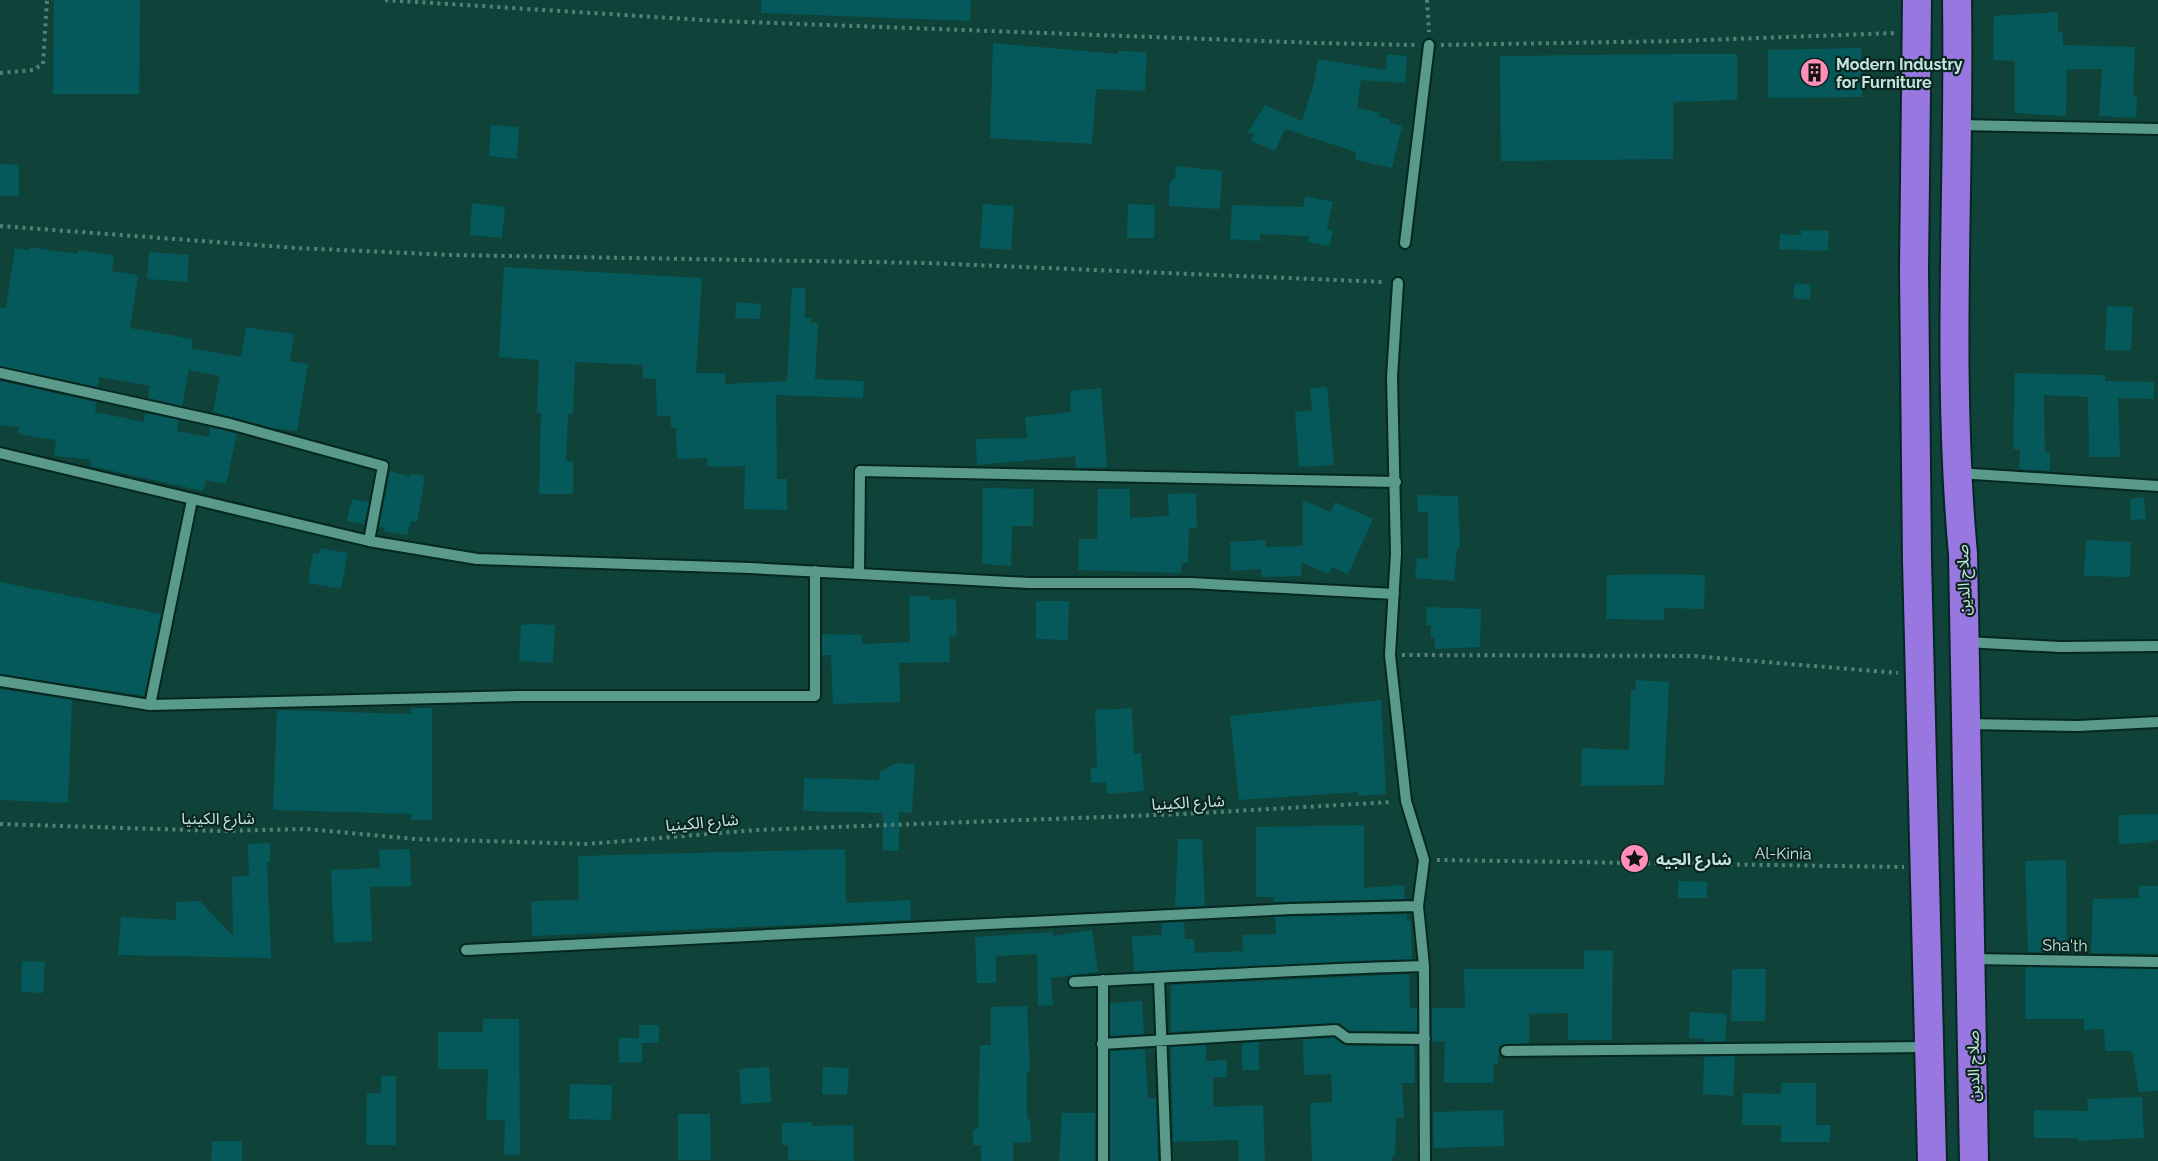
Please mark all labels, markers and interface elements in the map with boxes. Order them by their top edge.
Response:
place label: Modern Industry for Furniture [1836,55,1963,92]
building icon: Modern Industry for Furniture [1799,57,1831,89]
street label: صلاح الدين [1953,544,1977,616]
street label: شارع الكينيا [1151,791,1225,817]
street label: شارع الكينيا [181,809,255,831]
street label: شارع الكينيا [665,810,740,838]
place icon: شارع الجيه [1619,843,1651,875]
street label: Al-Kinia [1754,844,1812,863]
place label: شارع الجيه [1656,850,1732,871]
street label: Sha'th [2042,936,2088,955]
street label: صلاح الدين [1963,1030,1987,1102]

